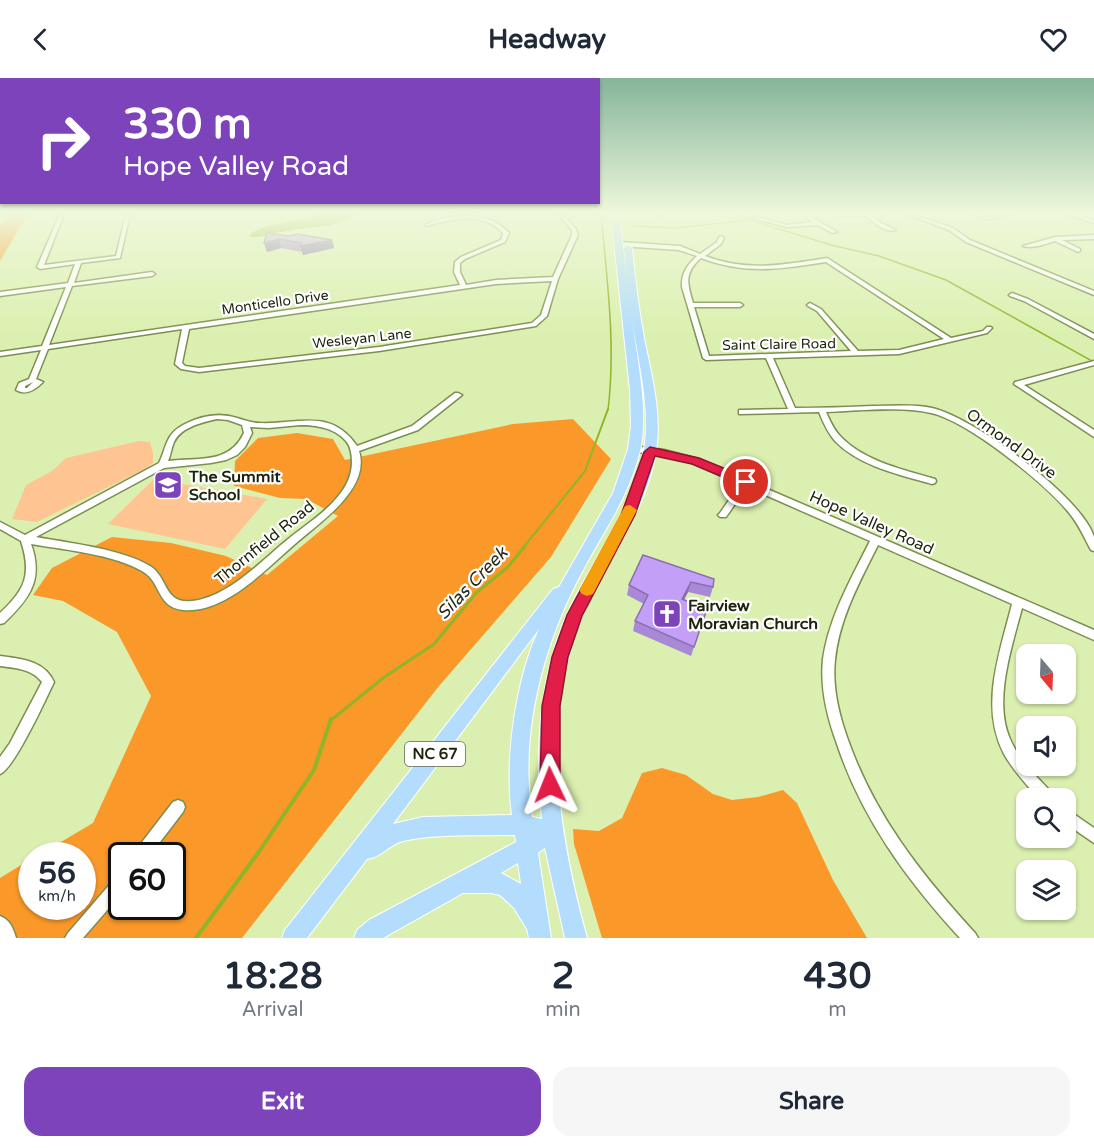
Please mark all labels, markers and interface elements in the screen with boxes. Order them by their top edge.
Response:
icon: back [24,23,57,56]
text: Headway [488,23,606,56]
icon: heart [1037,23,1070,56]
text: 330 m [123,99,252,150]
icon: right [24,102,102,180]
text: Hope Valley Road [123,150,349,183]
street label: Monticello Drive [220,287,330,318]
street label: Wesleyan Lane [312,325,412,352]
street label: Saint Claire Road [722,335,836,354]
street label: Ormond Drive [962,404,1060,483]
pin [720,456,771,507]
icon: arrive [729,465,762,498]
place label: The Summit School [188,467,281,505]
school or university icon: The Summit School [152,469,184,501]
street label: Hope Valley Road [806,487,937,559]
street label: Thornfield Road [211,496,319,589]
water label: Silas Creek [432,541,513,624]
place label: Fairview Moravian Church [688,596,818,634]
church icon: Fairview Moravian Church [651,598,683,630]
north arrow [1016,644,1076,704]
map controls [1016,644,1076,920]
button: sound [1016,716,1076,776]
road number: NC 67 [405,742,465,766]
position arrow [518,753,582,817]
button: search [1016,788,1076,848]
speed limit sign: 60 [108,842,186,920]
text: 56 [38,855,76,892]
button: layers [1016,860,1076,920]
text: km/h [38,887,76,905]
text: 18:28 [223,955,323,998]
text: 2 [552,955,574,998]
text: 430 [803,955,871,998]
text: Arrival [242,998,304,1022]
text: min [545,998,581,1022]
text: m [828,998,847,1022]
button: Exit [24,1067,541,1136]
button: Share [553,1067,1070,1136]

